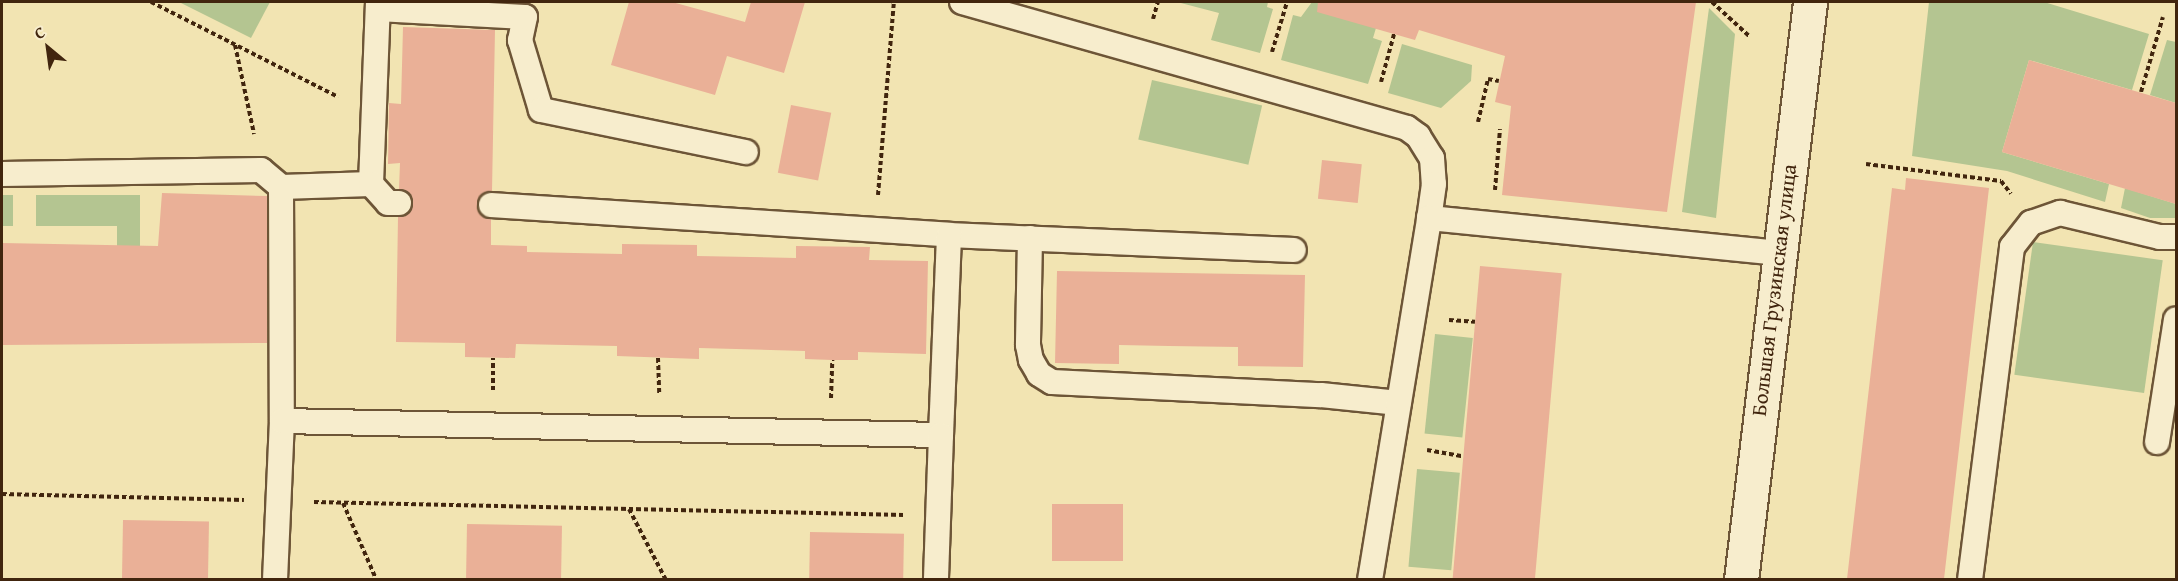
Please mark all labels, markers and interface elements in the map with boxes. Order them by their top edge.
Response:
north arrow [18,18,78,78]
text: С [29,20,49,45]
street label: Большая Грузинская улица [1746,163,1802,417]

